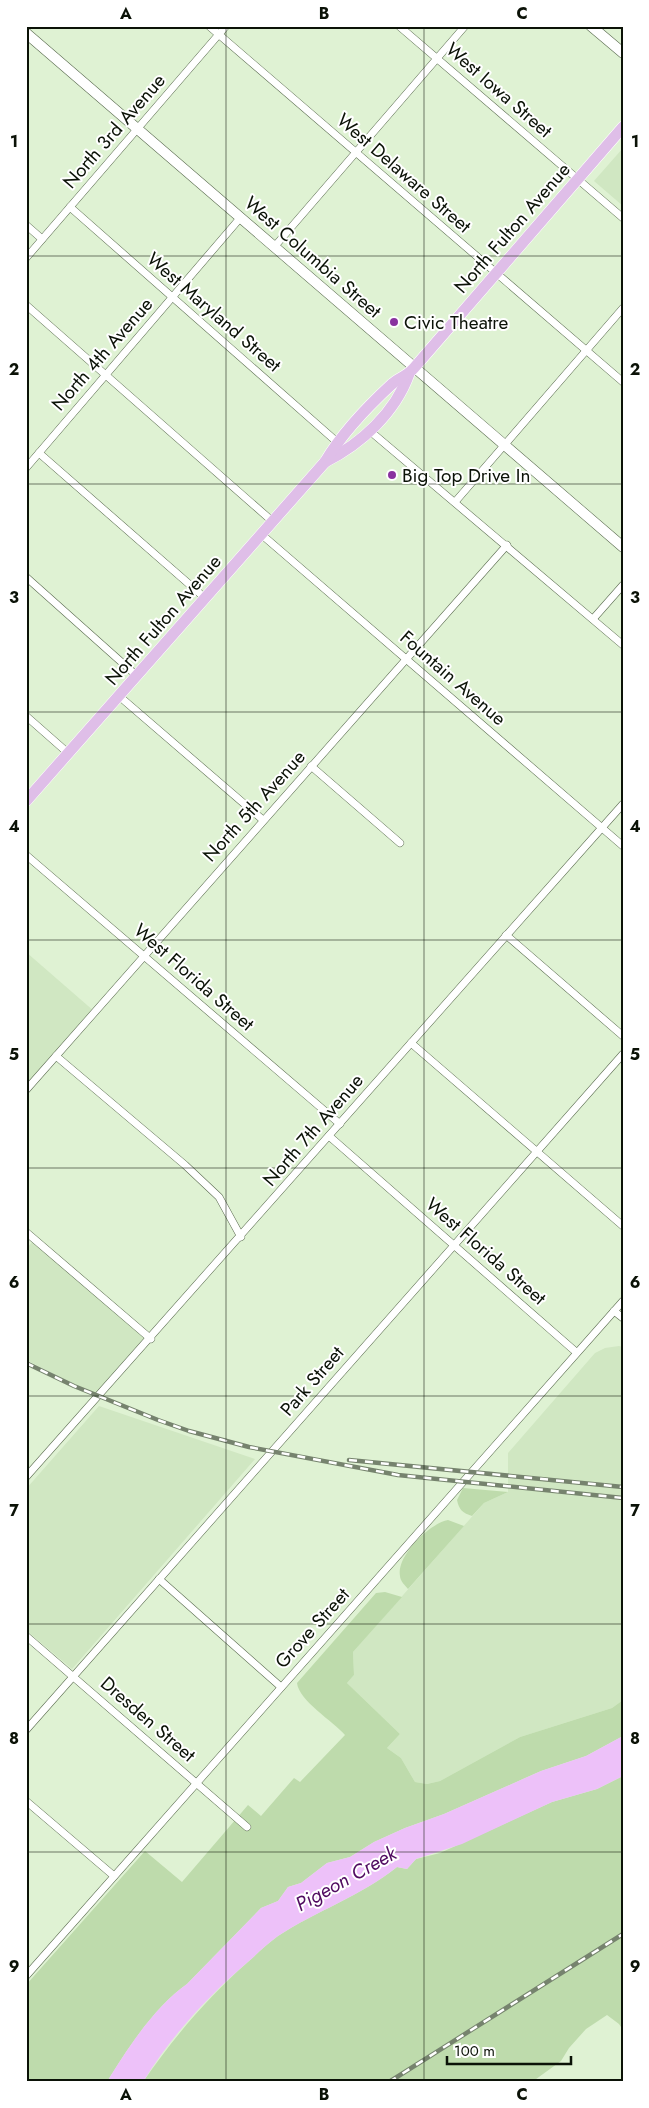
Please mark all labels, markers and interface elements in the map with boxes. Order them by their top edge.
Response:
text: A [119,2,132,25]
text: B [319,2,329,25]
text: C [516,2,528,25]
street label: West Iowa Street [440,36,558,144]
street label: North 3rd Avenue [56,67,172,194]
street label: West Delaware Street [331,107,477,239]
text: 1 [10,130,18,153]
text: 1 [631,130,639,153]
street label: North Fulton Avenue [448,157,576,299]
street label: West Columbia Street [239,190,388,324]
street label: West Maryland Street [141,246,287,378]
street label: North 4th Avenue [45,291,159,417]
place label: Civic Theatre [404,309,509,336]
marker: Civic Theatre [388,316,400,328]
text: 2 [9,358,19,381]
text: 2 [630,358,640,381]
place label: Big Top Drive In [402,462,530,489]
marker: Big Top Drive In [386,469,398,481]
street label: North Fulton Avenue [99,549,227,691]
text: 3 [9,586,19,609]
text: 3 [630,586,640,609]
street label: Fountain Avenue [394,624,512,732]
street label: North 5th Avenue [196,744,312,868]
text: 4 [8,815,20,838]
text: 4 [629,815,641,838]
street label: West Florida Street [128,917,260,1037]
text: 5 [9,1043,19,1066]
text: 5 [630,1043,640,1066]
street label: North 7th Avenue [256,1068,370,1192]
street label: West Florida Street [420,1191,552,1311]
text: 6 [9,1271,19,1294]
text: 6 [630,1271,640,1294]
street label: Park Street [274,1340,350,1422]
text: 7 [9,1499,19,1522]
text: 7 [630,1499,640,1522]
street label: Grove Street [269,1582,356,1674]
street label: Dresden Street [95,1670,202,1768]
text: 8 [9,1727,19,1750]
text: 8 [630,1727,640,1750]
water label: Pigeon Creek [290,1839,403,1919]
text: 9 [9,1955,19,1978]
text: 9 [630,1955,640,1978]
scale bar [447,2033,570,2065]
text: 100 m [454,2040,495,2062]
text: A [119,2083,132,2106]
text: B [319,2083,329,2106]
text: C [516,2083,528,2106]

